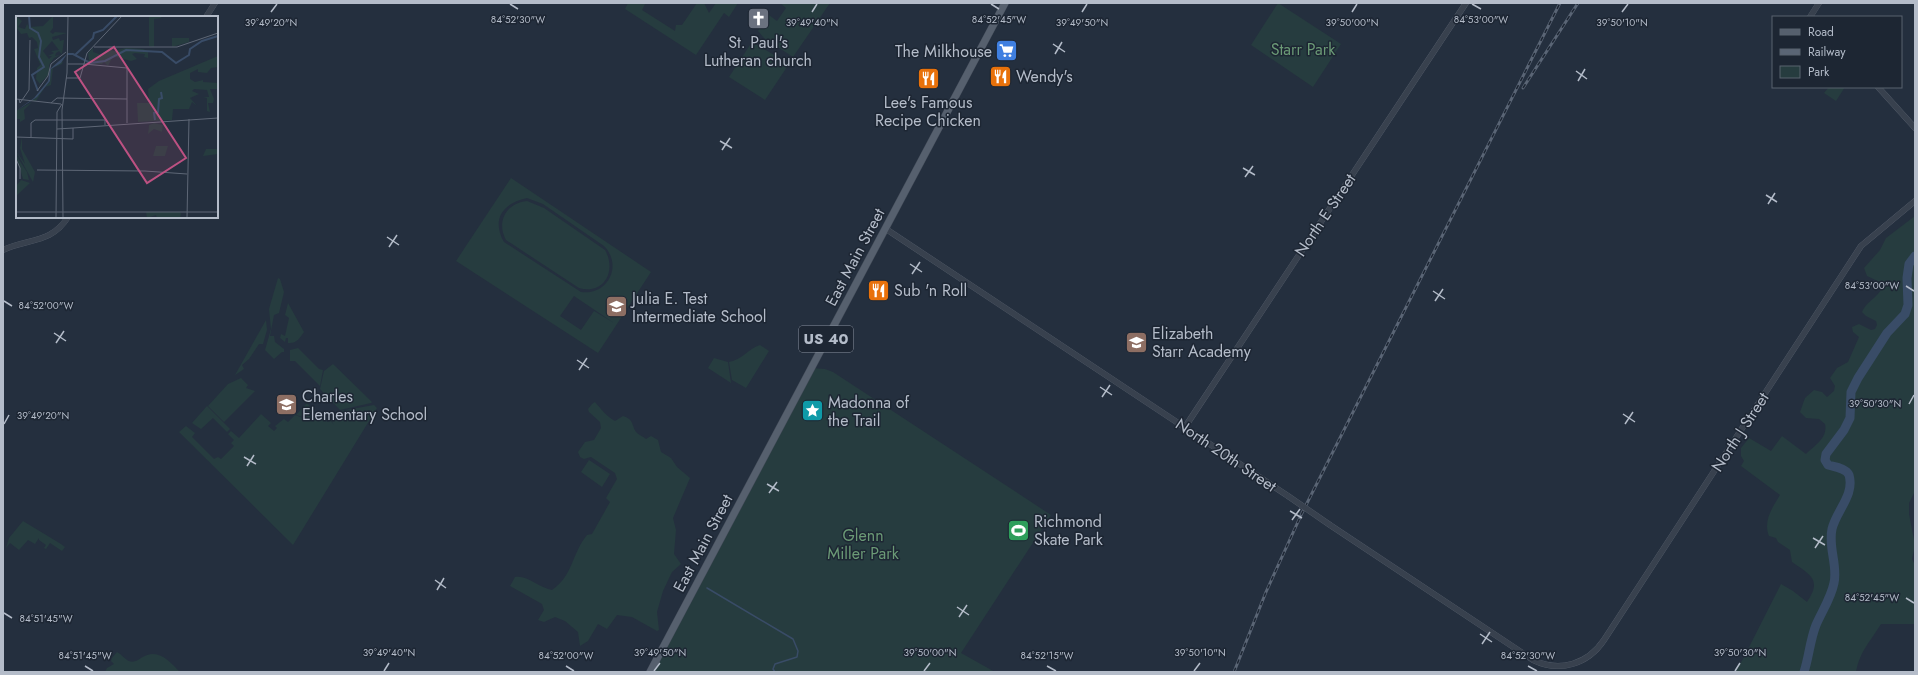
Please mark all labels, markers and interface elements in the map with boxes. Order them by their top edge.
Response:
church icon: St. Paul's Lutheran church [745,6,771,32]
text: 84°52'30"W [491,12,545,27]
text: 84°52'45"W [972,12,1026,27]
text: 84°53'00"W [1454,12,1508,27]
text: 39°49'20"N [245,15,297,30]
text: 39°49'40"N [786,15,838,30]
text: 39°49'50"N [1056,15,1108,30]
text: 39°50'00"N [1326,15,1378,30]
text: 39°50'10"N [1596,15,1648,30]
inset map [16,16,218,218]
legend [1772,16,1902,88]
text: Road [1808,23,1834,41]
place label: St. Paul's Lutheran church [704,31,812,72]
supermarket icon: The Milkhouse [994,38,1020,64]
park label: Starr Park [1271,38,1336,61]
place label: The Milkhouse [895,40,992,63]
text: Railway [1808,43,1846,61]
restaurant icon: Wendy's [988,63,1014,89]
text: Park [1808,63,1830,81]
restaurant icon: Lee's Famous Recipe Chicken [915,65,941,91]
place label: Wendy's [1016,65,1073,88]
place label: Lee's Famous Recipe Chicken [875,91,981,132]
street label: North E Street [1289,169,1361,261]
street label: East Main Street [820,204,891,310]
restaurant icon: Sub 'n Roll [865,277,891,303]
text: 84°53'00"W [1845,278,1899,293]
place label: Sub 'n Roll [894,279,967,302]
place label: Julia E. Test Intermediate School [630,287,766,328]
school or university icon: Julia E. Test Intermediate School [603,294,629,320]
text: 84°52'00"W [19,298,73,313]
place label: Elizabeth Starr Academy [1152,322,1252,363]
road number: US 40 [799,326,853,352]
school or university icon: Elizabeth Starr Academy [1123,329,1149,355]
place label: Charles Elementary School [302,385,427,426]
street label: North J Street [1706,388,1774,476]
place label: Madonna of the Trail [828,391,910,432]
school or university icon: Charles Elementary School [274,392,300,418]
text: 39°50'30"N [1849,396,1901,411]
place icon: Madonna of the Trail [800,398,826,424]
text: 39°49'20"N [17,408,69,423]
street label: North 20th Street [1171,413,1281,497]
street label: East Main Street [668,490,739,596]
place label: Richmond Skate Park [1034,510,1104,551]
sports icon: Richmond Skate Park [1006,517,1032,543]
park label: Glenn Miller Park [827,524,900,565]
text: 84°52'45"W [1845,590,1899,605]
text: 84°51'45"W [19,611,73,626]
text: 39°49'40"N [363,645,415,660]
text: 39°49'50"N [634,645,686,660]
text: 39°50'00"N [904,645,956,660]
text: 39°50'10"N [1174,645,1226,660]
text: 39°50'30"N [1714,645,1766,660]
text: 84°51'45"W [58,648,112,663]
text: 84°52'00"W [539,648,593,663]
text: 84°52'15"W [1021,648,1074,663]
text: 84°52'30"W [1501,648,1555,663]

